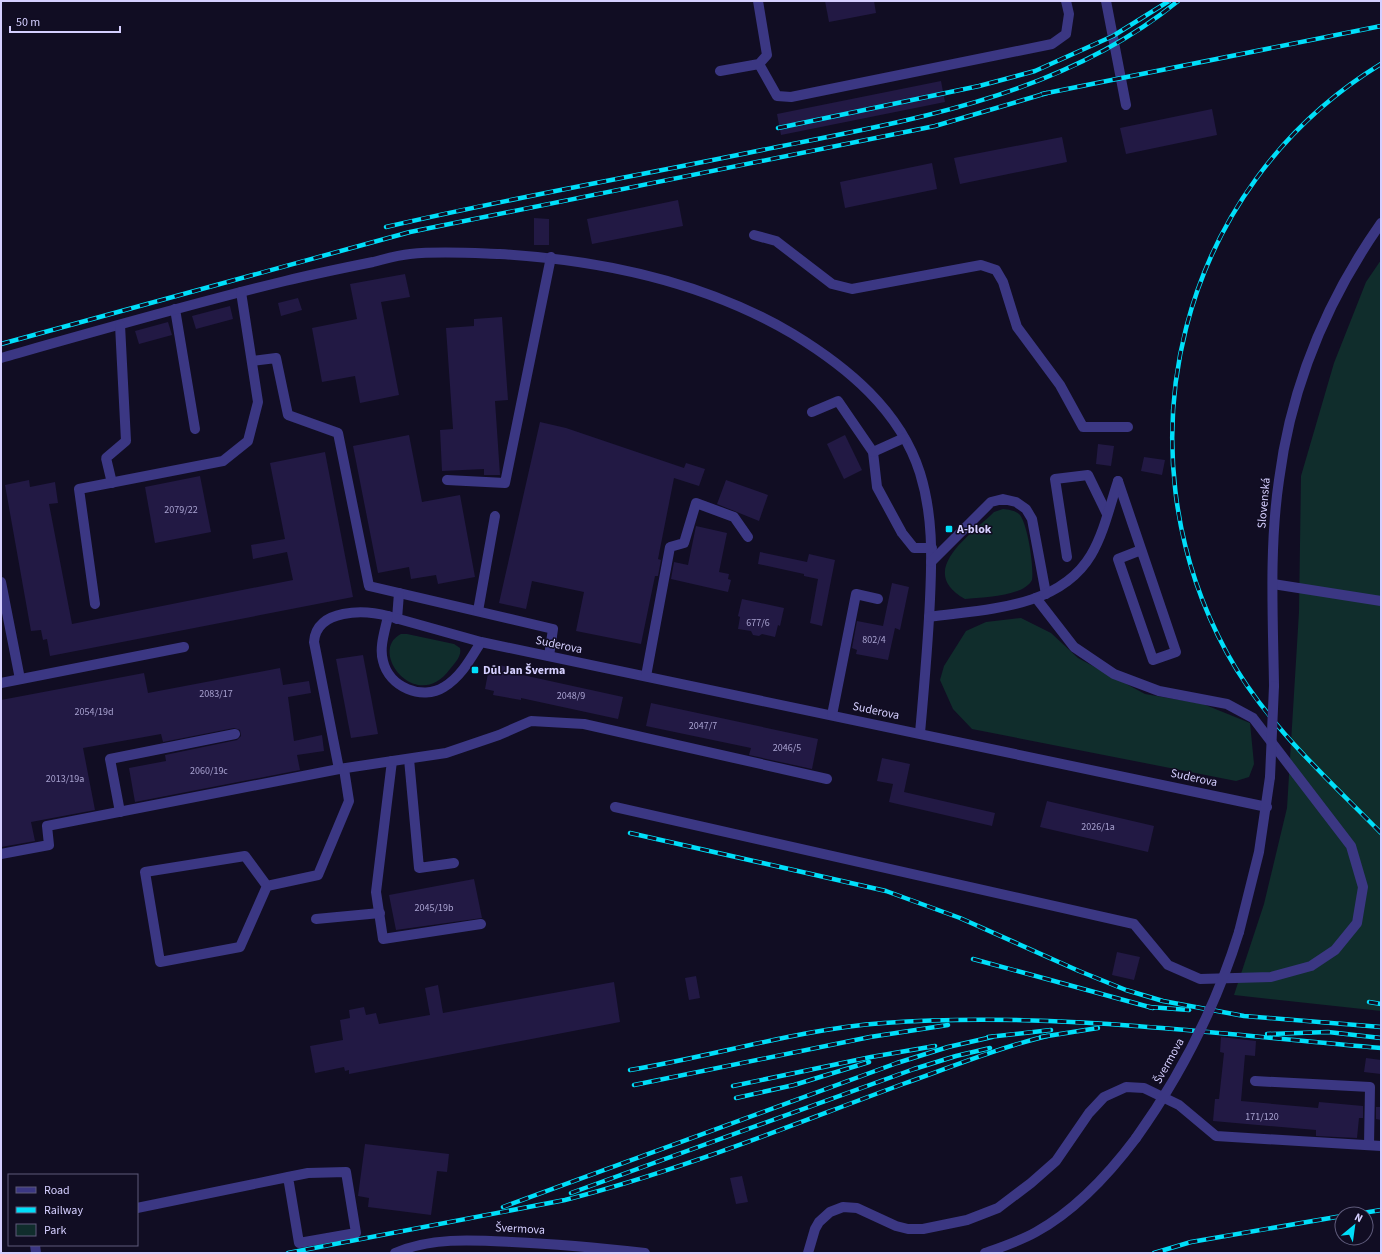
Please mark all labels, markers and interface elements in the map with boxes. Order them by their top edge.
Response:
scale bar [10,8,120,34]
text: 50 m [16,14,40,31]
street label: Slovenská [1253,477,1275,529]
house number: 2079/22 [164,503,198,517]
place label: A-blok [956,521,992,538]
marker: A-blok [944,524,954,534]
house number: 677/6 [746,616,770,630]
street label: Suderova [534,632,584,658]
house number: 802/4 [862,633,886,647]
place label: Důl Jan Šverma [483,662,565,679]
marker: Důl Jan Šverma [470,665,480,675]
house number: 2083/17 [199,687,233,701]
house number: 2048/9 [557,689,585,703]
street label: Suderova [851,698,901,724]
house number: 2054/19d [75,705,113,719]
house number: 2047/7 [689,719,717,733]
house number: 2046/5 [773,741,801,755]
house number: 2060/19c [190,764,228,778]
street label: Suderova [1169,765,1219,791]
house number: 2013/19a [46,772,84,786]
house number: 2026/1a [1081,820,1115,834]
house number: 2045/19b [415,901,454,915]
street label: Švermova [1149,1035,1189,1087]
house number: 171/120 [1245,1110,1279,1124]
legend [8,1174,138,1246]
text: Road [44,1182,70,1199]
text: Railway [44,1202,83,1219]
north arrow [1334,1206,1374,1246]
text: N [1352,1209,1365,1226]
street label: Švermova [495,1219,545,1239]
text: Park [44,1222,66,1239]

